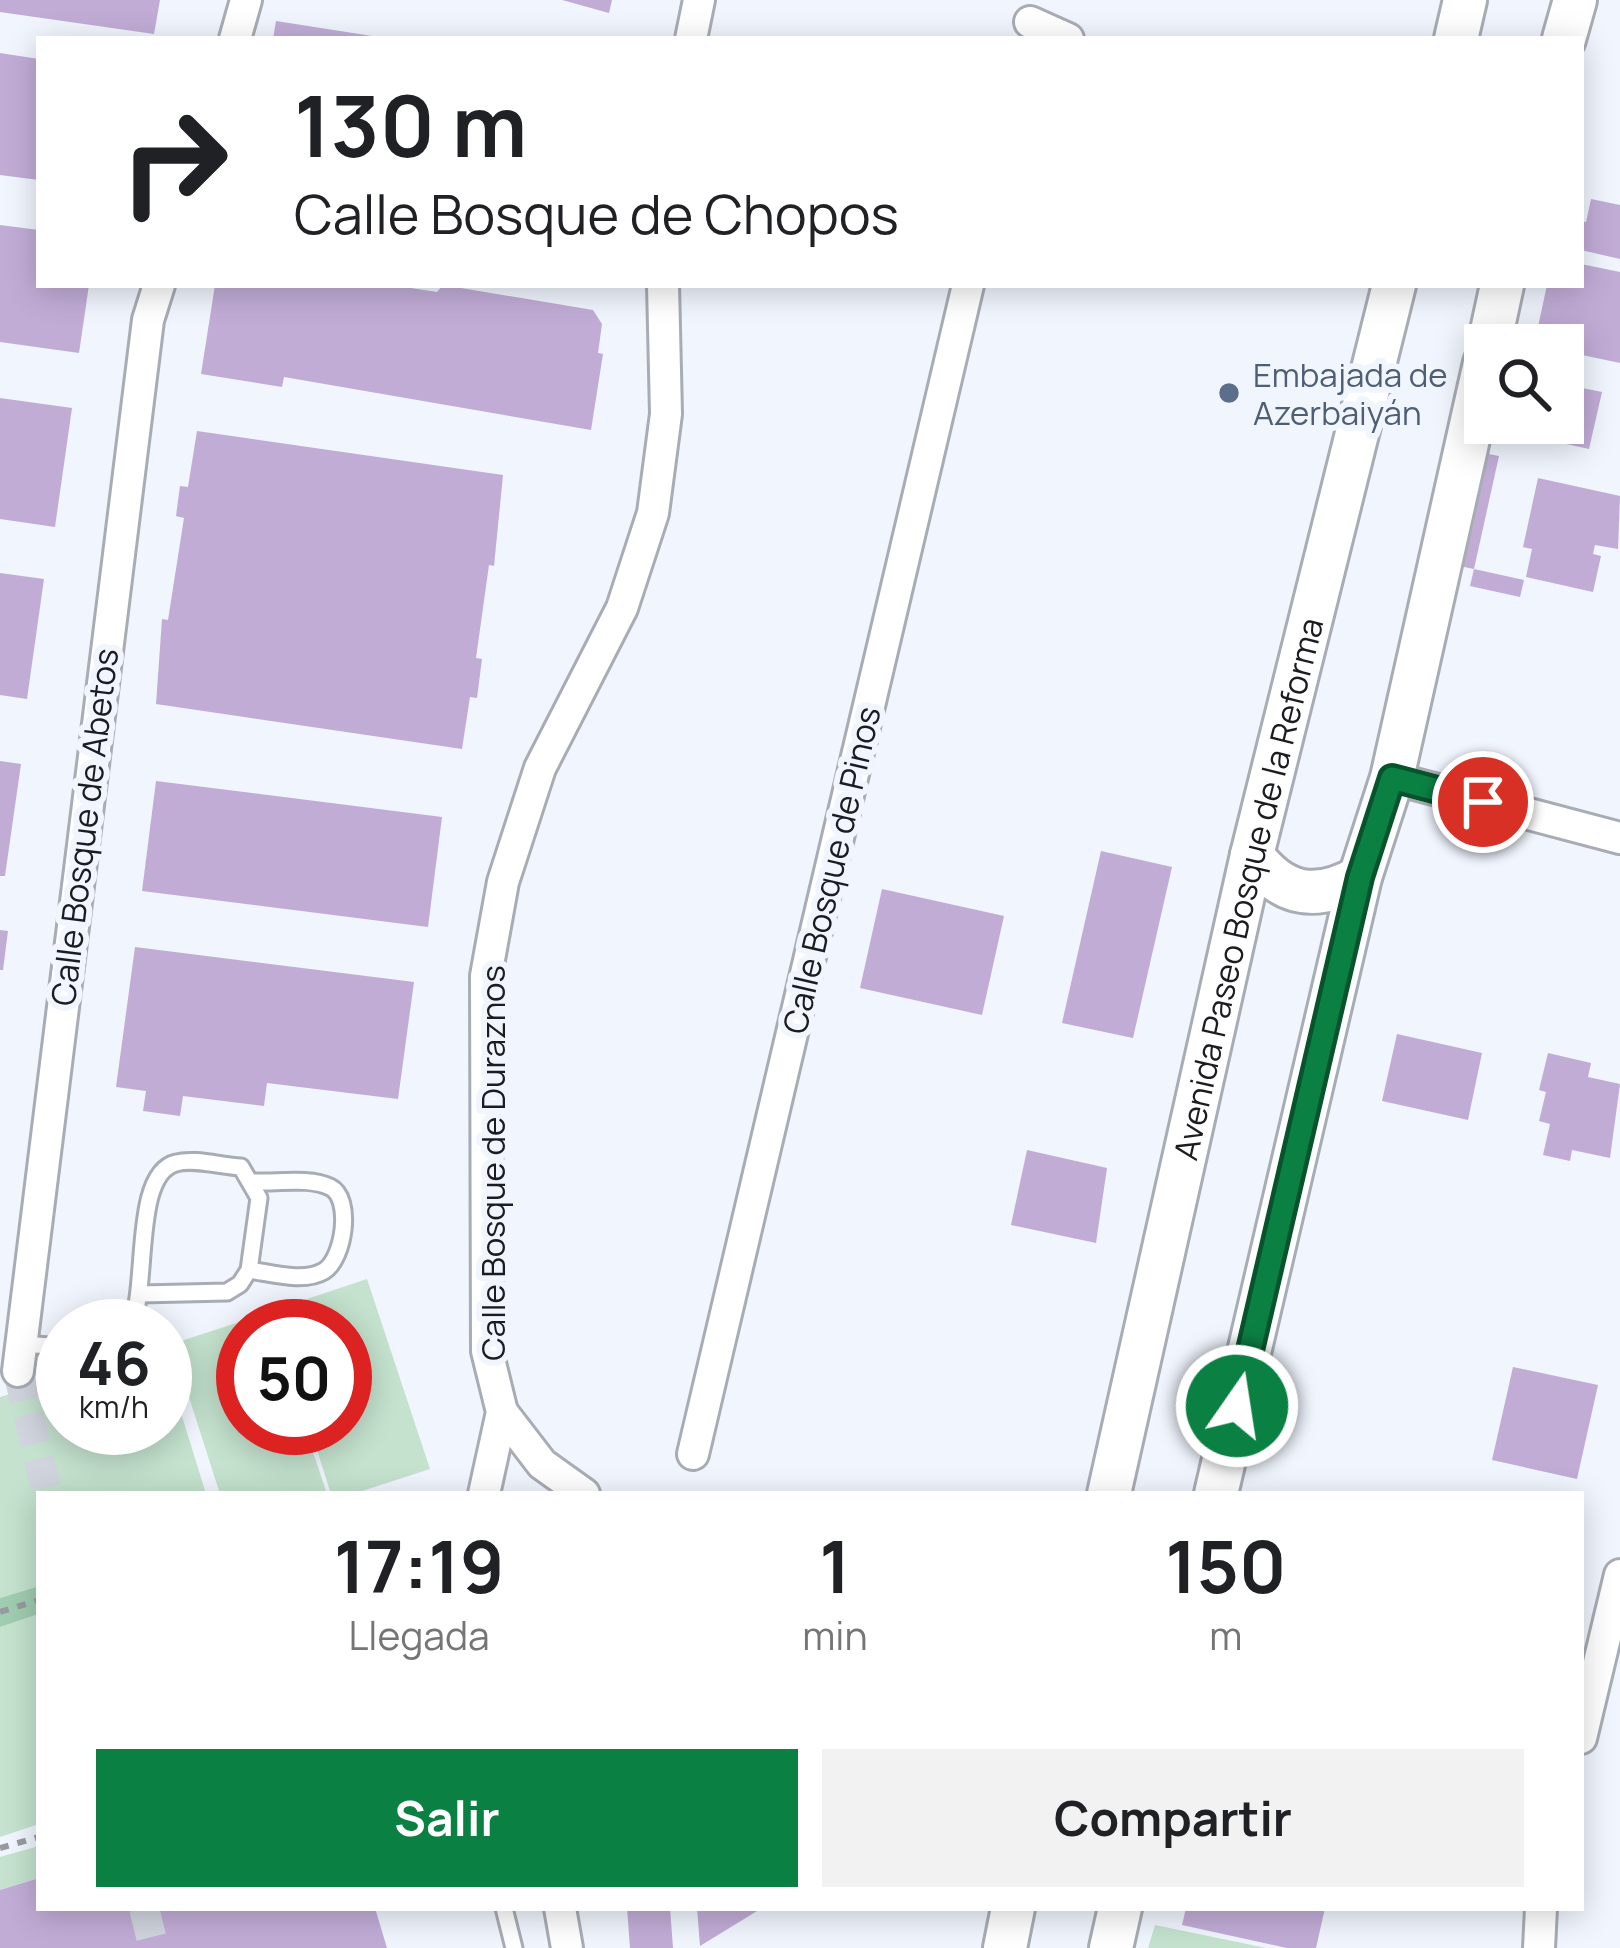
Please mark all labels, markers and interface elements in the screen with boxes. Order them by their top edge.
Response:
text: 130 m [294,67,527,182]
icon: right [96,84,252,240]
text: Calle Bosque de Chopos [294,176,899,250]
map controls [1464,324,1584,444]
button: search [1464,324,1584,444]
place label: Embajada de Azerbaiyán [1253,352,1448,435]
marker: Embajada de Azerbaiyán [1216,380,1242,406]
street label: Avenida Paseo Bosque de la Reforma [1162,613,1333,1164]
street label: Calle Bosque de Abetos [40,646,128,1008]
street label: Calle Bosque de Pinos [771,702,891,1038]
pin [1432,751,1534,853]
icon: arrive [1450,769,1516,835]
street label: Calle Bosque de Duraznos [470,965,515,1361]
speed limit sign: 50 [216,1299,372,1455]
text: 46 [77,1321,151,1403]
position arrow [1174,1343,1300,1469]
text: km/h [79,1386,149,1427]
text: 17:19 [334,1516,505,1615]
text: 1 [819,1516,851,1615]
text: 150 [1165,1516,1286,1615]
text: Llegada [348,1608,490,1662]
text: min [802,1608,868,1662]
text: m [1209,1608,1242,1662]
button: Salir [96,1749,798,1887]
button: Compartir [822,1749,1524,1887]

